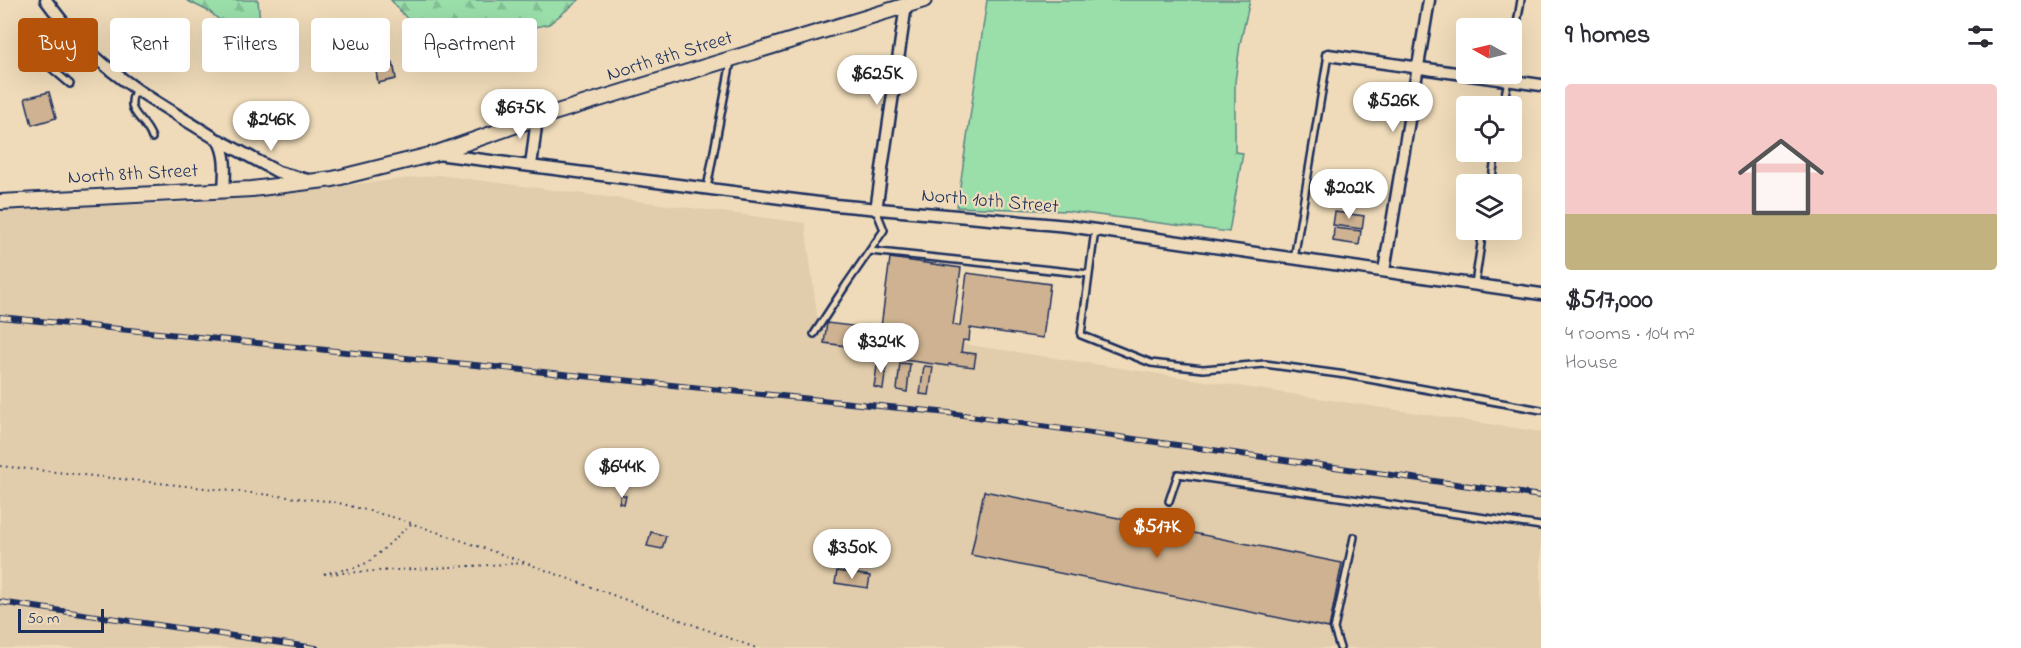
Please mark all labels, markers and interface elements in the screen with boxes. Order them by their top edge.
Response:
text: 9 homes [1565,17,1650,55]
chip: Buy [18,18,98,72]
chip: Rent [110,18,190,72]
chip: Filters [202,18,299,72]
chip: New [311,18,390,72]
chip: Apartment [402,18,537,72]
north arrow [1456,18,1522,84]
map controls [1456,18,1522,240]
icon: filters [1964,20,1997,53]
street label: North 8th Street [603,24,737,90]
pin: $625K [835,55,919,106]
text: $625K [851,60,903,89]
pin: $526K [1351,82,1435,133]
text: $526K [1367,87,1419,116]
pin: $675K [478,89,562,140]
text: $675K [495,94,545,123]
button: locate [1456,96,1522,162]
pin: $246K [229,101,313,152]
text: $246K [247,106,295,135]
icon: home [1727,123,1835,231]
street label: North 8th Street [67,157,199,193]
pin: $202K [1307,169,1391,220]
text: $202K [1324,174,1374,203]
button: layers [1456,174,1522,240]
street label: North 10th Street [920,182,1060,222]
text: $517,000 [1565,282,1653,320]
text: 4 rooms · 104 m² [1565,320,1695,349]
pin: $324K [839,323,923,374]
text: $324K [857,328,905,357]
text: House [1565,349,1618,378]
pin: $644K [580,448,664,499]
text: $644K [598,453,646,482]
pin: $517K [1115,508,1199,559]
text: $517K [1133,513,1181,542]
pin: $350K [810,529,894,580]
text: $350K [827,534,877,563]
scale bar [18,606,104,634]
text: 50 m [27,607,59,631]

